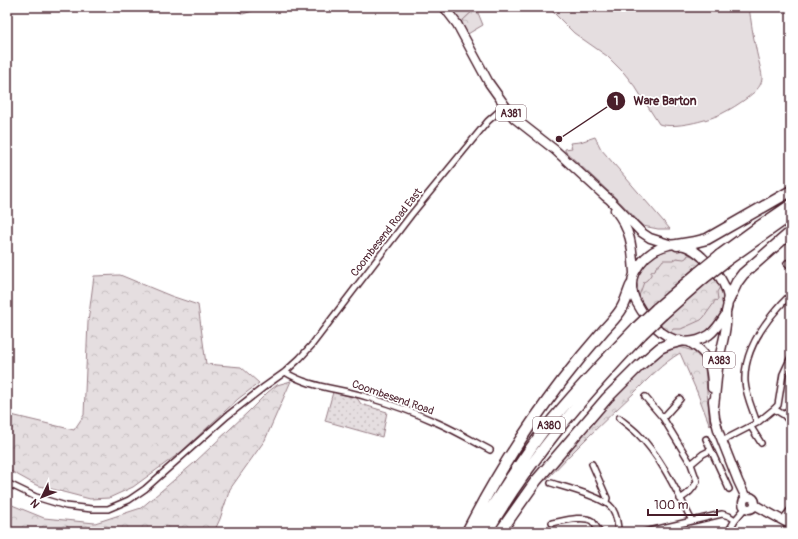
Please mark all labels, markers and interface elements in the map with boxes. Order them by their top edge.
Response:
callout: Ware Barton [606,89,705,113]
text: 1 [614,94,618,109]
text: Ware Barton [633,94,697,109]
road number: A381 [496,105,526,121]
street label: Coombesend Road East [348,185,425,279]
road number: A383 [703,352,735,368]
street label: Coombesend Road [350,377,436,418]
road number: A380 [533,417,565,433]
north arrow [22,477,62,517]
scale bar [648,491,717,517]
text: N [27,496,42,511]
text: 100 m [654,498,689,513]

